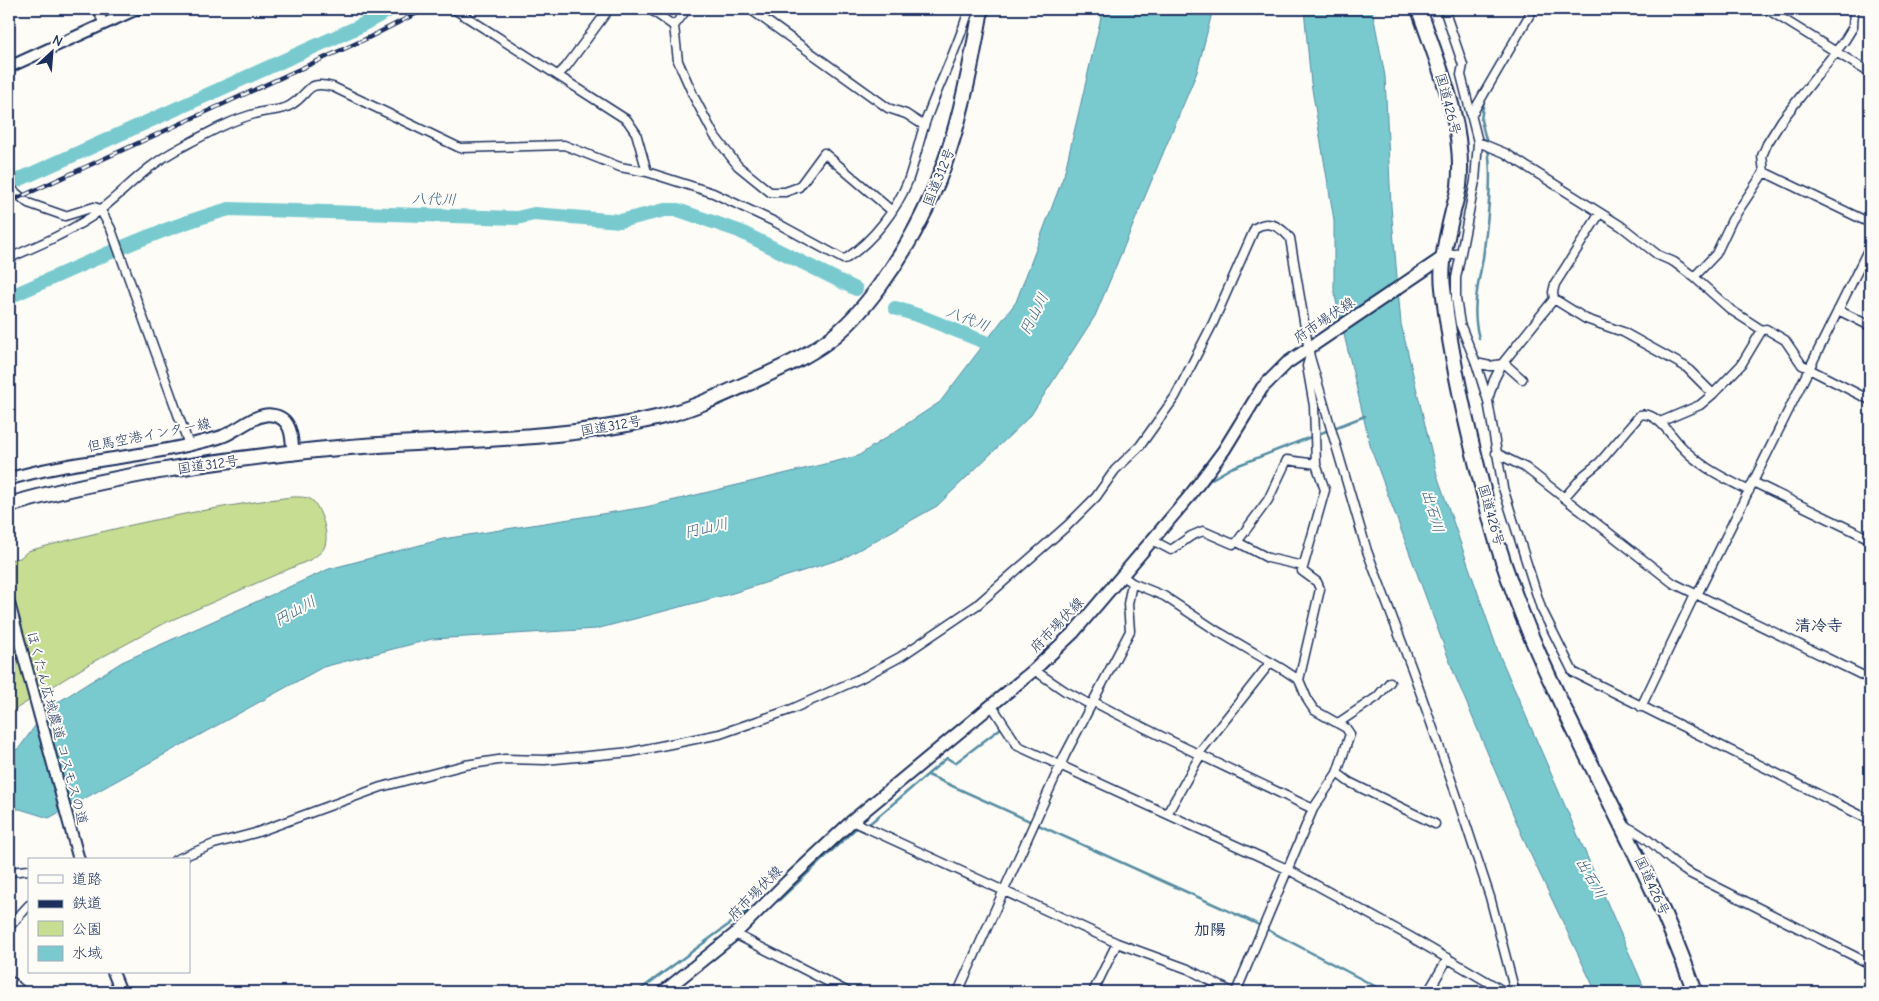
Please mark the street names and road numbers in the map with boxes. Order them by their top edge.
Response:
street label: 国道426号 [1432,71,1464,137]
street label: 国道312号 [920,145,958,209]
street label: 府市場伏線 [1290,293,1358,347]
street label: 国道312号 [579,412,643,440]
street label: 但馬空港インター線 [86,415,212,455]
street label: 国道312号 [176,452,240,478]
street label: 国道426号 [1474,482,1508,548]
street label: 府市場伏線 [1027,594,1087,656]
street label: ほくたん広域農道 コスモスの道 [23,629,91,827]
street label: 国道426号 [1631,854,1673,918]
street label: 府市場伏線 [724,862,786,924]

